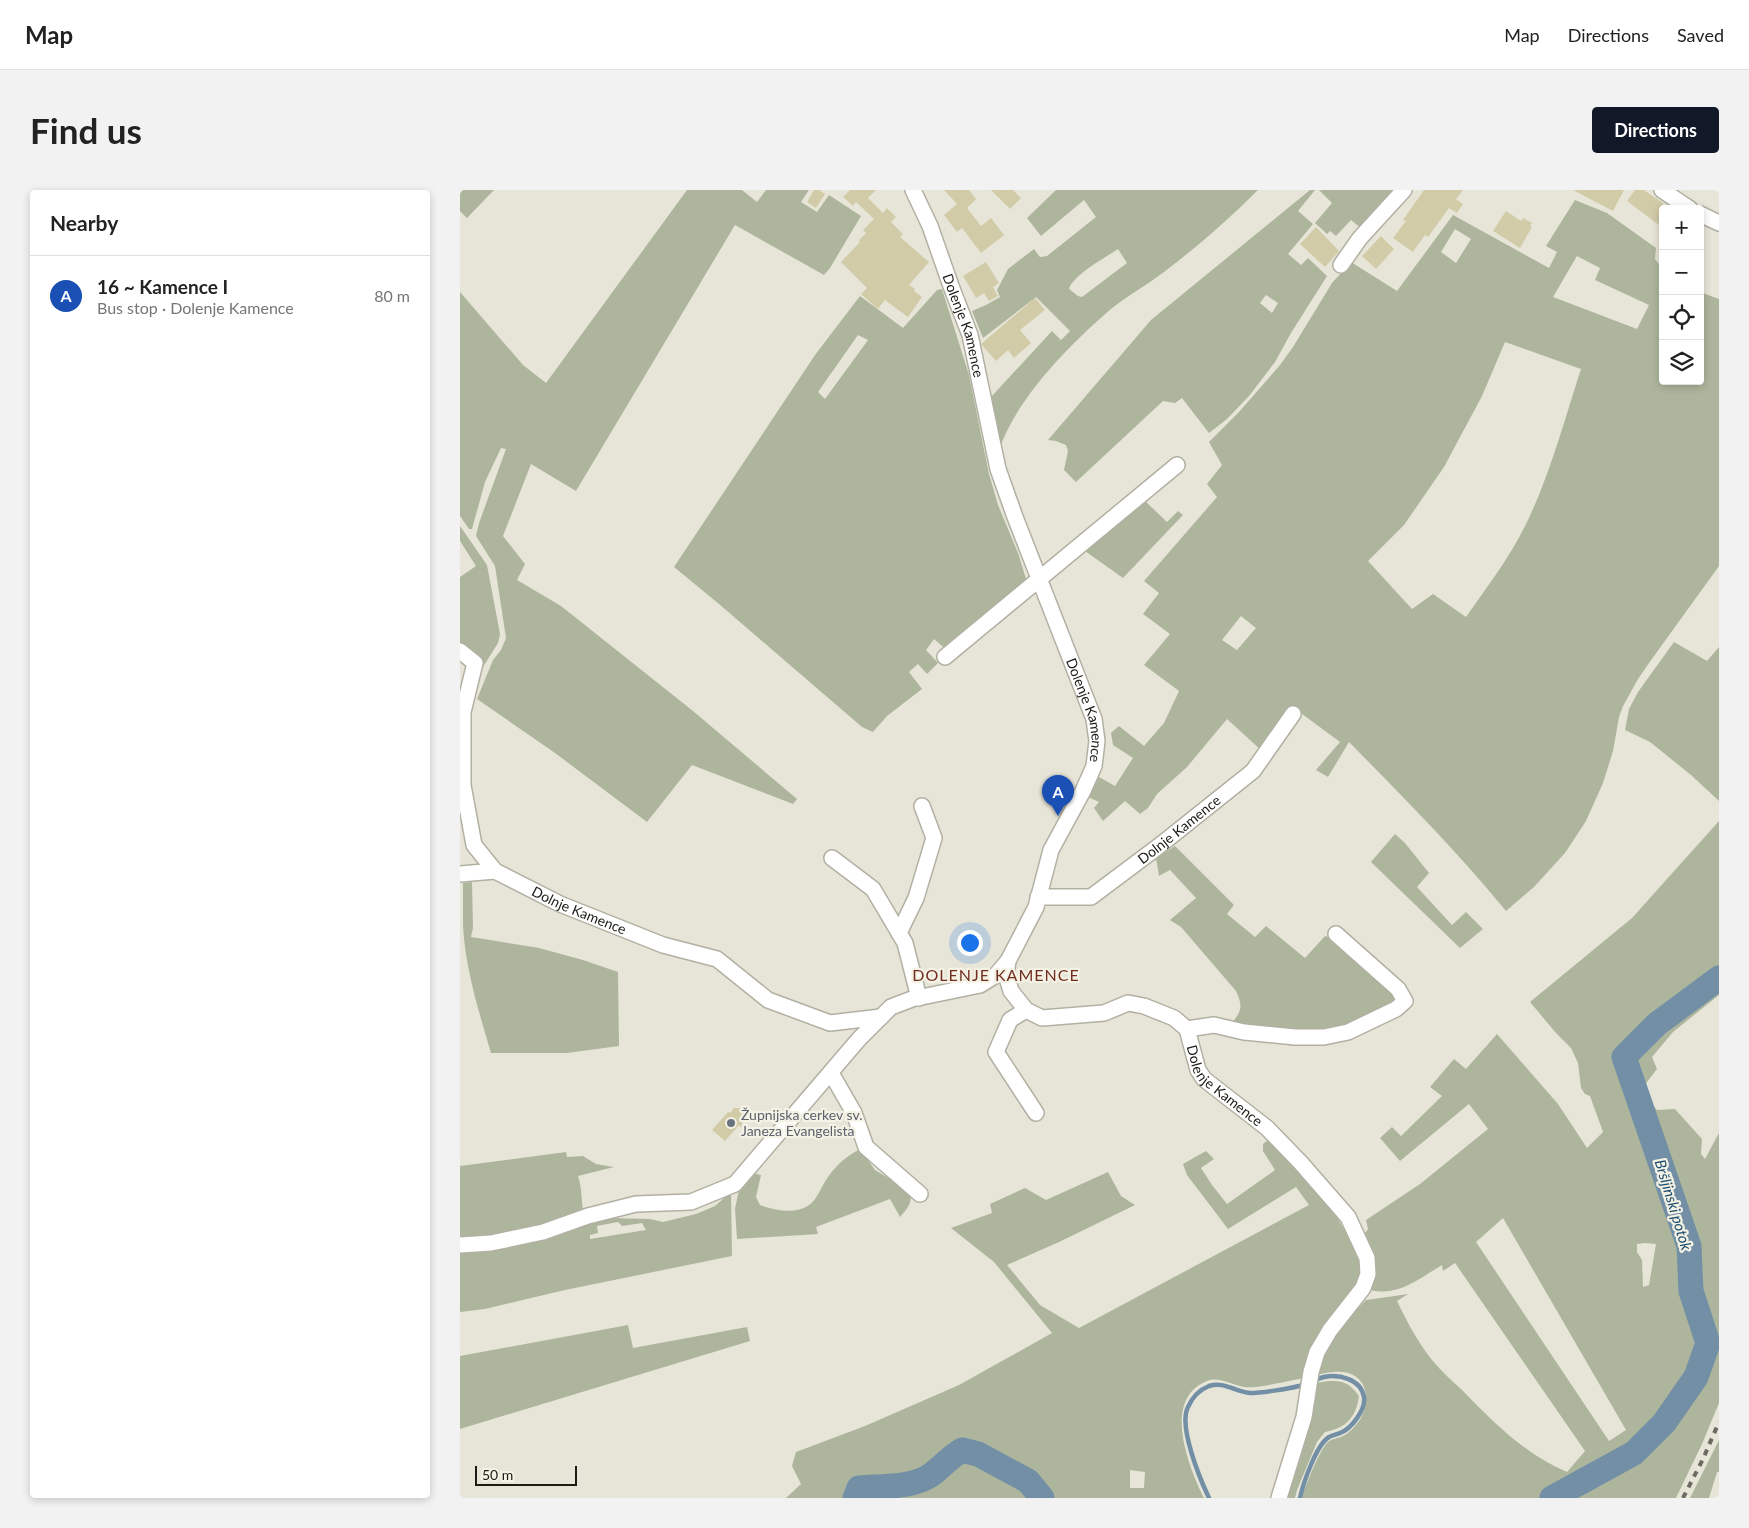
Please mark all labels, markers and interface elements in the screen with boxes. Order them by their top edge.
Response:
text: Map [25,20,73,49]
text: Map [1504,24,1540,46]
text: Directions [1568,24,1649,46]
text: Saved [1677,24,1724,46]
button: Directions [1592,107,1719,153]
text: Find us [30,109,142,151]
map controls [1659,205,1704,385]
button: + [1659,205,1704,250]
text: Nearby [50,210,118,235]
button: − [1659,250,1704,295]
street label: Dolenje Kamence [939,271,988,379]
text: 16 ~ Kamence I [97,275,228,298]
text: A [60,286,72,305]
text: 80 m [374,286,410,305]
button: locate [1659,295,1704,340]
text: Bus stop · Dolenje Kamence [97,298,294,317]
button: layers [1659,340,1704,385]
street label: Dolenje Kamence [1063,655,1106,763]
pin: A [1042,775,1074,816]
street label: Dolnje Kamence [1134,791,1224,867]
street label: Dolnje Kamence [529,882,629,938]
your location [957,930,983,956]
district label: DOLENJE KAMENCE [912,965,1080,984]
street label: Dolenje Kamence [1184,1043,1266,1129]
place label: Župnijska cerkev sv. Janeza Evangelista [741,1106,863,1139]
marker: Župnijska cerkev sv. Janeza Evangelista [725,1117,737,1129]
water label: Bršljinski potok [1652,1157,1697,1253]
scale bar [475,1463,578,1486]
text: 50 m [482,1466,513,1483]

